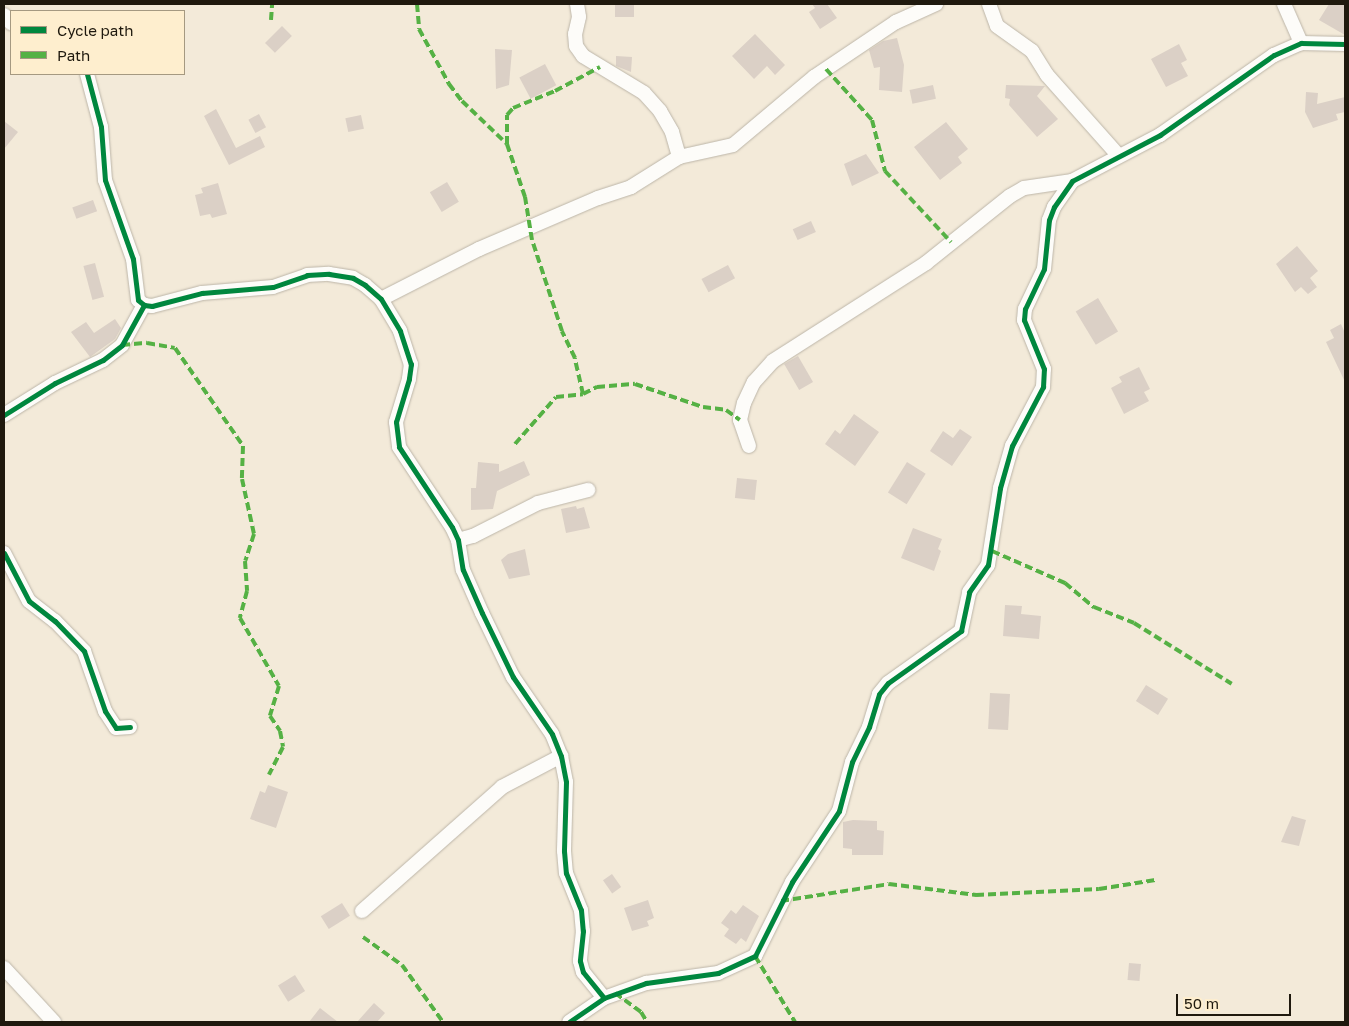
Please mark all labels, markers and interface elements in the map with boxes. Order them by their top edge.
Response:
legend [10,10,185,75]
text: Cycle path [57,21,133,39]
text: Path [57,46,90,64]
scale bar [1179,984,1294,1016]
text: 50 m [1184,994,1219,1012]

